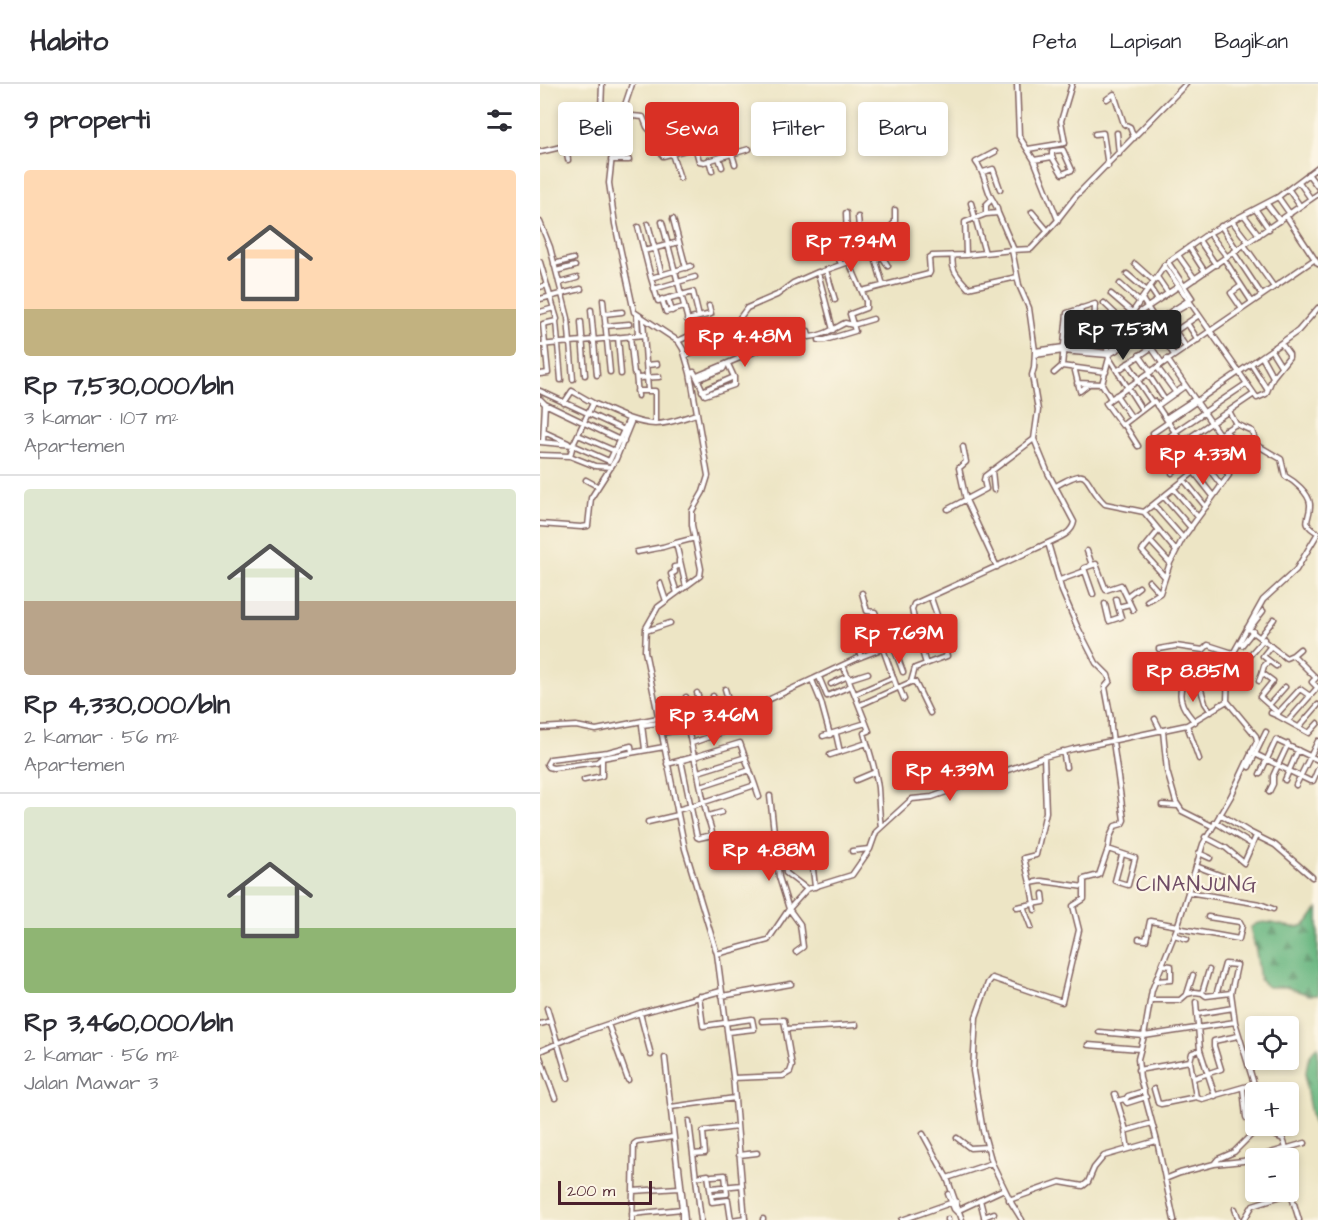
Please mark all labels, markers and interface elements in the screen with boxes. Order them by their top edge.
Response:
text: Habito [30,22,108,61]
text: Peta [1033,27,1076,56]
text: Lapisan [1109,27,1181,56]
text: Bagikan [1214,27,1288,56]
text: 9 properti [24,102,150,138]
chip: Beli [558,102,633,156]
chip: Sewa [645,102,739,156]
chip: Filter [751,102,846,156]
chip: Baru [858,102,948,156]
icon: filters [483,104,516,137]
icon: home [216,209,324,317]
pin: Rp 7.94M [789,222,913,273]
text: Rp 7.94M [806,227,896,255]
pin: Rp 7.53M [1061,310,1185,361]
text: Rp 7.53M [1078,315,1168,343]
pin: Rp 4.48M [683,317,807,368]
text: Rp 4.48M [699,322,791,350]
text: Rp 7,530,000/bln [24,368,233,404]
text: 3 kamar · 107 m² [24,404,179,432]
text: Apartemen [24,432,124,460]
pin: Rp 4.33M [1141,435,1265,486]
text: Rp 4.33M [1160,440,1246,468]
icon: home [216,528,324,636]
pin: Rp 7.69M [837,614,961,665]
text: Rp 7.69M [855,619,943,647]
pin: Rp 8.85M [1131,652,1255,703]
text: Rp 8.85M [1147,657,1239,685]
text: Rp 4,330,000/bln [24,687,230,723]
pin: Rp 3.46M [652,696,776,747]
text: Rp 3.46M [669,701,759,729]
text: 2 kamar · 56 m² [24,723,179,751]
text: Apartemen [24,751,124,779]
pin: Rp 4.39M [888,751,1012,802]
text: Rp 4.39M [906,756,994,784]
pin: Rp 4.88M [707,831,831,882]
text: Rp 4.88M [723,836,815,864]
icon: home [216,846,324,954]
district label: CINANJUNG [1136,870,1258,899]
text: Rp 3,460,000/bln [24,1005,233,1041]
map controls [1245,1016,1299,1202]
button: locate [1245,1016,1299,1070]
text: 2 kamar · 56 m² [24,1041,179,1069]
text: Jalan Mawar 3 [24,1069,158,1097]
button: + [1245,1082,1299,1136]
button: − [1245,1148,1299,1202]
scale bar [558,1178,652,1206]
text: 200 m [567,1180,615,1202]

